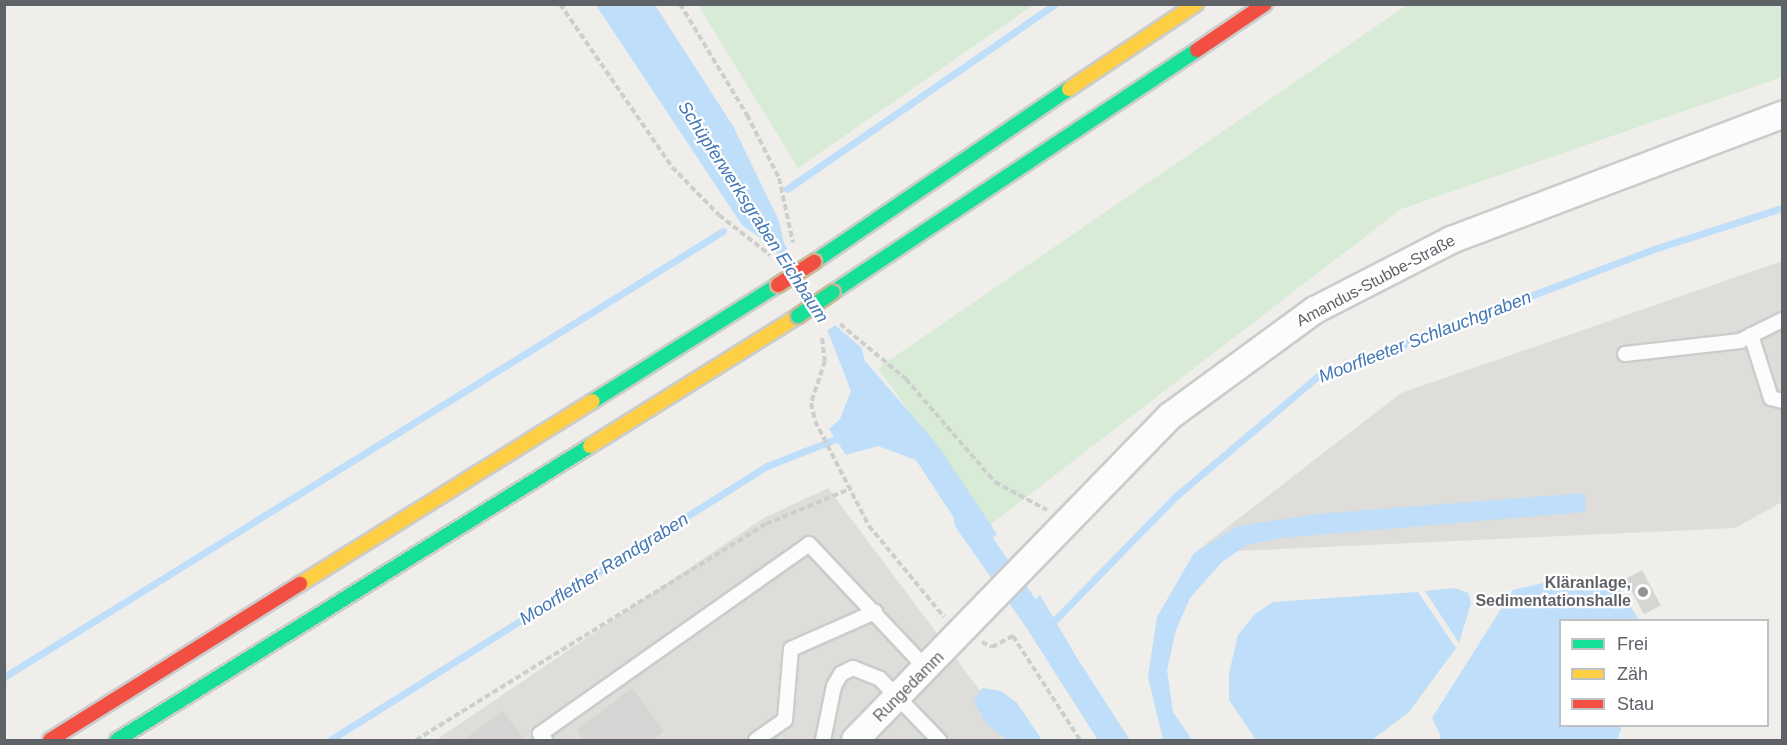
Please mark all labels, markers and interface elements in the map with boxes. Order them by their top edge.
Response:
water label: Schüpferwerksgraben Eichbaum [673,97,833,327]
street label: Amandus-Stubbe-Straße [1293,231,1459,331]
water label: Moorfleeter Schlauchgraben [1316,286,1534,388]
water label: Moorflether Randgraben [516,508,692,630]
place label: Kläranlage, Sedimentationshalle [1475,573,1631,611]
marker: Kläranlage, Sedimentationshalle [1636,585,1650,599]
legend [1559,619,1769,727]
text: Frei [1617,634,1648,654]
street label: Rungedamm [870,648,948,726]
text: Zäh [1617,664,1648,684]
text: Stau [1617,694,1654,714]

